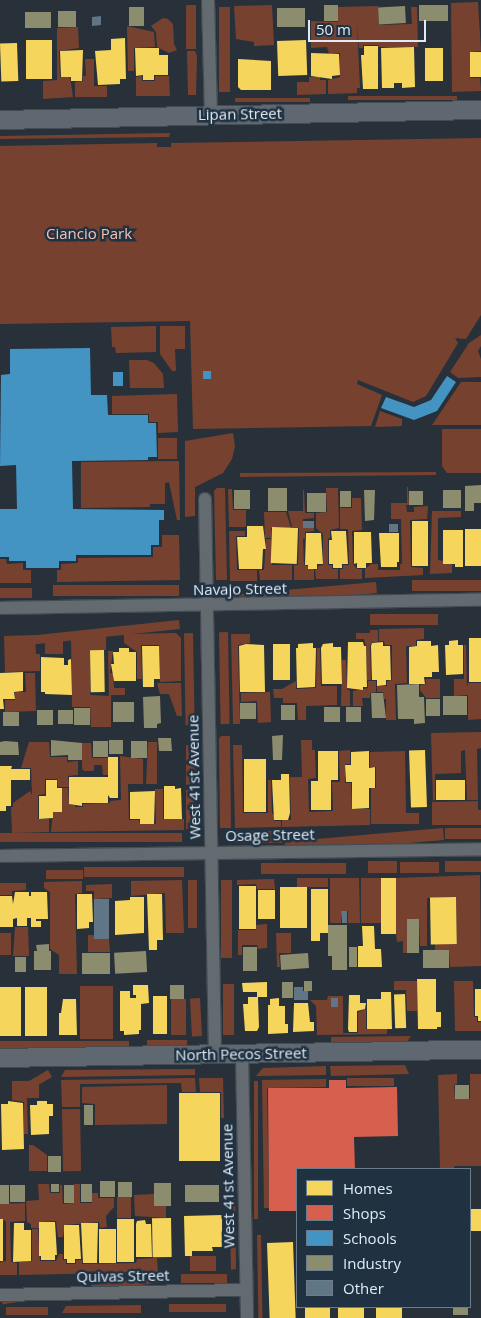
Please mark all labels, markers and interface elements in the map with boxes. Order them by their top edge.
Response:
scale bar [311,10,428,42]
text: 50 m [316,19,351,39]
street label: Lipan Street [198,104,282,124]
park label: Ciancio Park [46,225,132,243]
street label: Navajo Street [193,579,287,599]
street label: West 41st Avenue [184,715,204,839]
street label: Osage Street [225,825,315,845]
street label: North Pecos Street [175,1044,307,1064]
street label: West 41st Avenue [218,1124,238,1248]
legend [296,1168,471,1308]
text: Homes [343,1178,393,1198]
text: Shops [343,1203,386,1223]
text: Schools [343,1228,397,1248]
text: Industry [343,1253,401,1273]
street label: Quivas Street [76,1266,170,1286]
text: Other [343,1278,384,1298]

